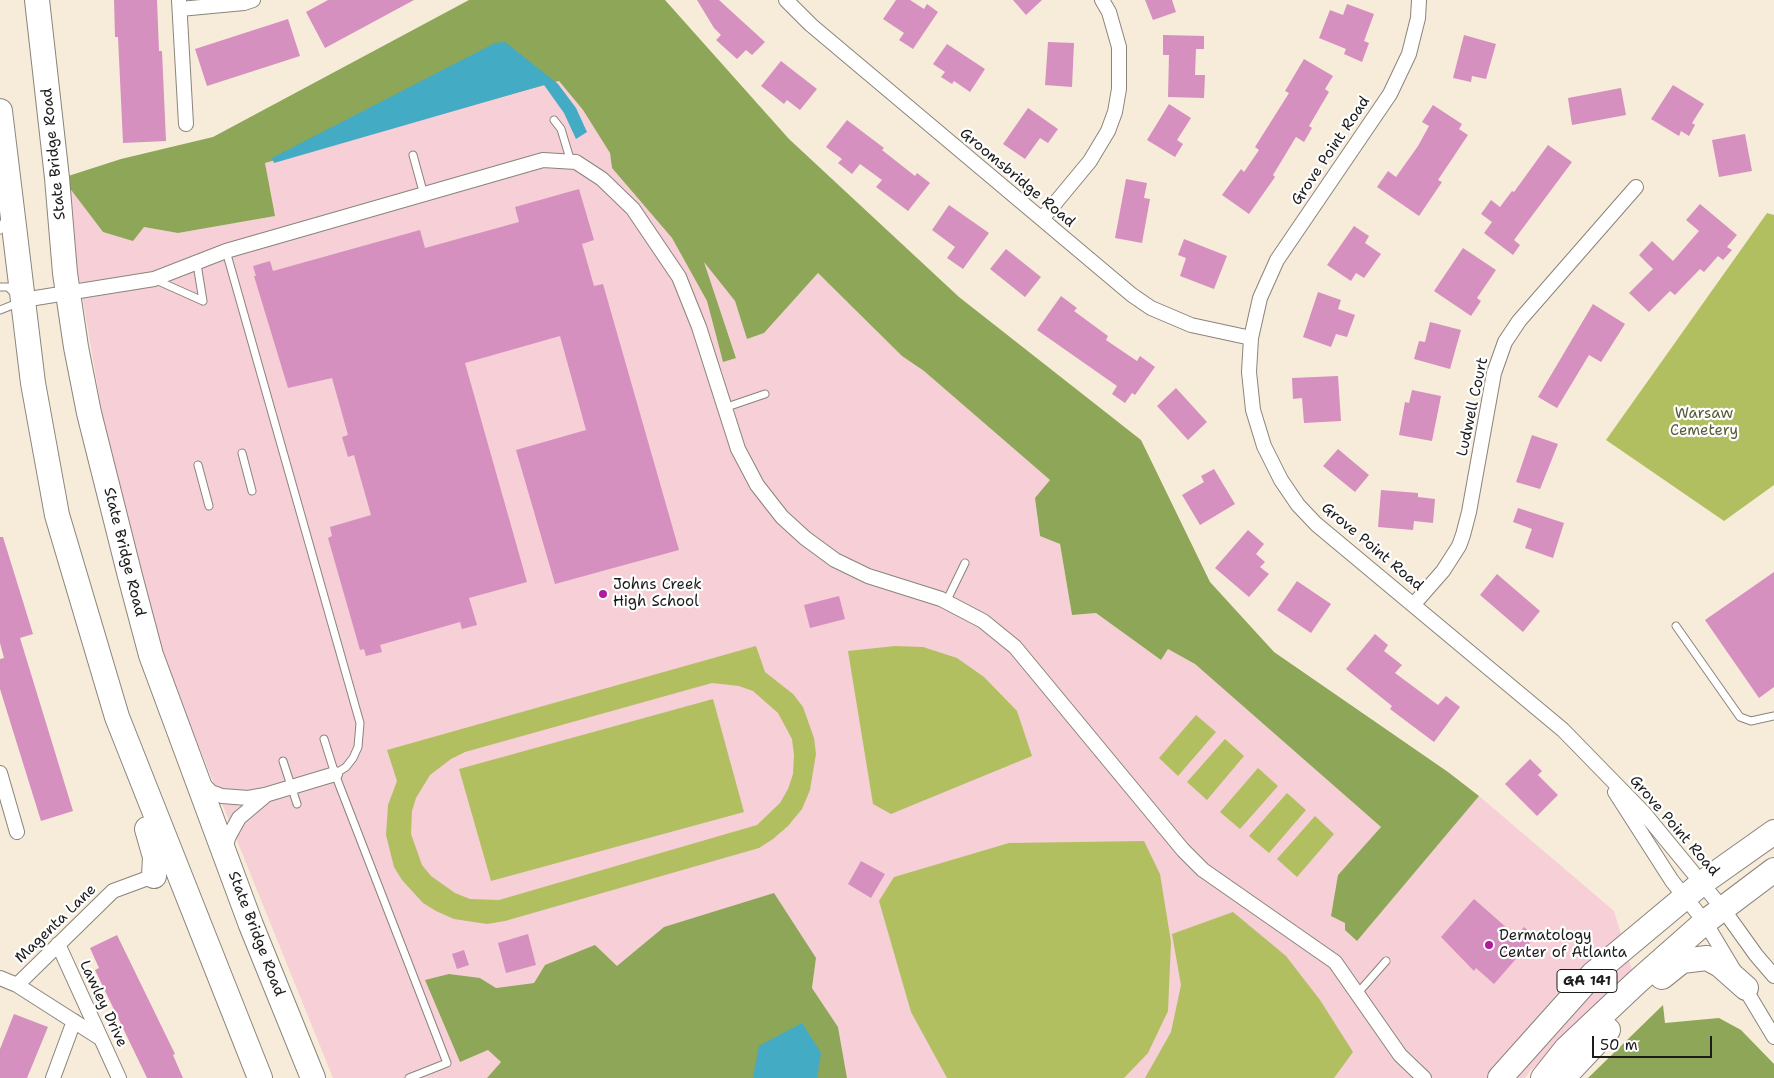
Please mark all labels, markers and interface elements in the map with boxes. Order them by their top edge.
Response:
street label: State Bridge Road [38,87,70,221]
street label: Grove Point Road [1288,93,1374,209]
street label: Groomsbridge Road [956,125,1078,231]
street label: Ludwell Court [1454,356,1492,458]
park label: Warsaw Cemetery [1670,405,1738,440]
street label: State Bridge Road [99,486,149,618]
street label: Grove Point Road [1317,499,1427,595]
place label: Johns Creek High School [613,576,702,611]
marker: Johns Creek High School [597,588,609,600]
street label: Grove Point Road [1625,772,1723,880]
street label: State Bridge Road [224,869,288,999]
street label: Magenta Lane [12,881,100,967]
place label: Dermatology Center of Atlanta [1499,927,1627,962]
marker: Dermatology Center of Atlanta [1483,939,1495,951]
street label: Lawley Drive [75,958,131,1050]
road number: GA 141 [1557,969,1617,992]
scale bar [1594,1026,1714,1058]
text: 50 m [1600,1035,1638,1055]

